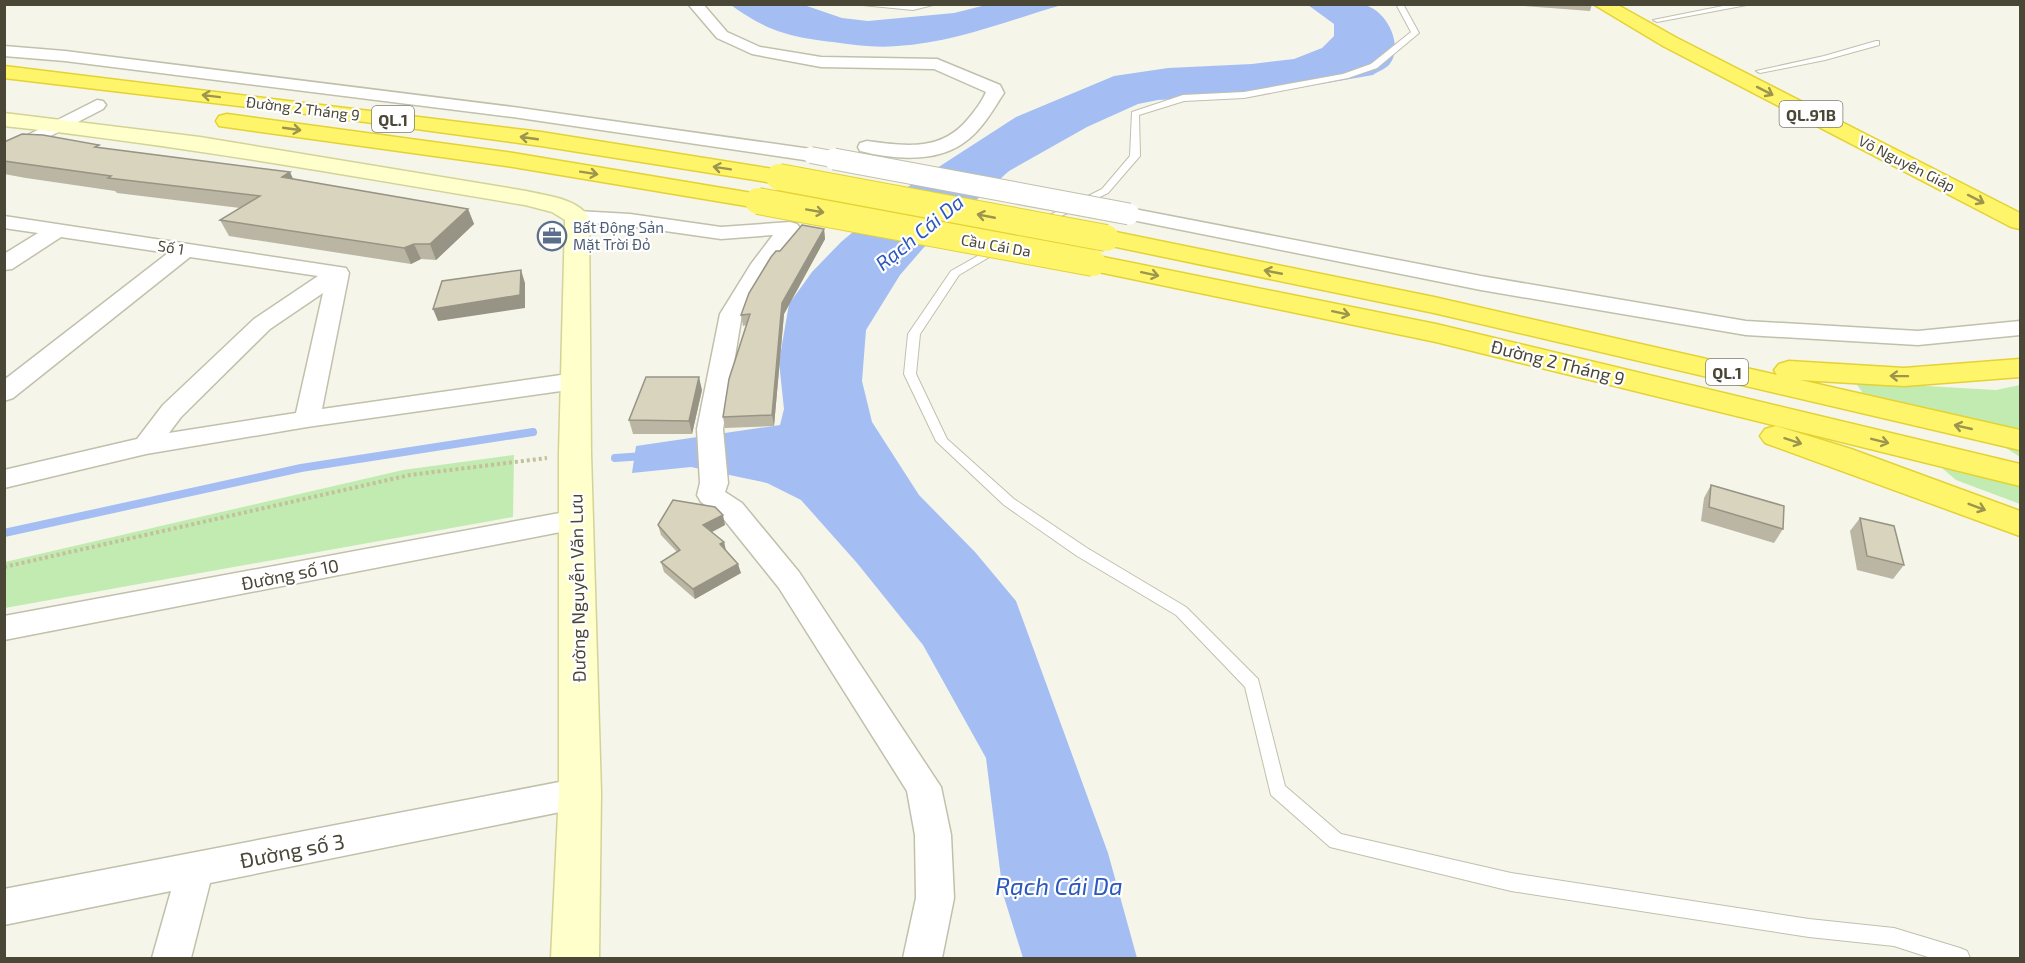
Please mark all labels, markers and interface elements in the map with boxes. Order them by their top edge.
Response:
one-way arrow [1756,85,1773,97]
one-way arrow [201,90,221,101]
street label: Đường 2 Tháng 9 [245,92,361,124]
road number: QL.91B [1780,101,1842,127]
road number: QL.1 [372,106,414,132]
one-way arrow [281,124,301,135]
street label: Võ Nguyên Giáp [1856,131,1958,195]
one-way arrow [520,132,540,143]
one-way arrow [712,162,732,173]
one-way arrow [578,167,598,178]
water label: Rạch Cái Da [870,189,968,275]
one-way arrow [1967,193,1984,205]
one-way arrow [805,206,825,217]
one-way arrow [977,210,996,221]
place label: Bất Động Sản Mặt Trời Đỏ [573,218,664,253]
office icon: Bất Động Sản Mặt Trời Đỏ [536,220,568,252]
street label: Cầu Cái Da [960,230,1032,260]
street label: Số 1 [157,236,185,258]
one-way arrow [1264,266,1284,277]
one-way arrow [1140,269,1159,280]
one-way arrow [1331,308,1350,319]
street label: Đường 2 Tháng 9 [1489,335,1627,389]
road number: QL.1 [1706,359,1748,385]
one-way arrow [1890,370,1910,382]
one-way arrow [1954,420,1973,432]
one-way arrow [1870,436,1889,448]
one-way arrow [1783,437,1802,448]
street label: Đường Nguyễn Văn Lưu [564,493,590,683]
one-way arrow [1967,502,1985,513]
street label: Đường số 10 [239,554,341,594]
street label: Đường số 3 [237,828,347,872]
water label: Rạch Cái Da [995,871,1123,900]

